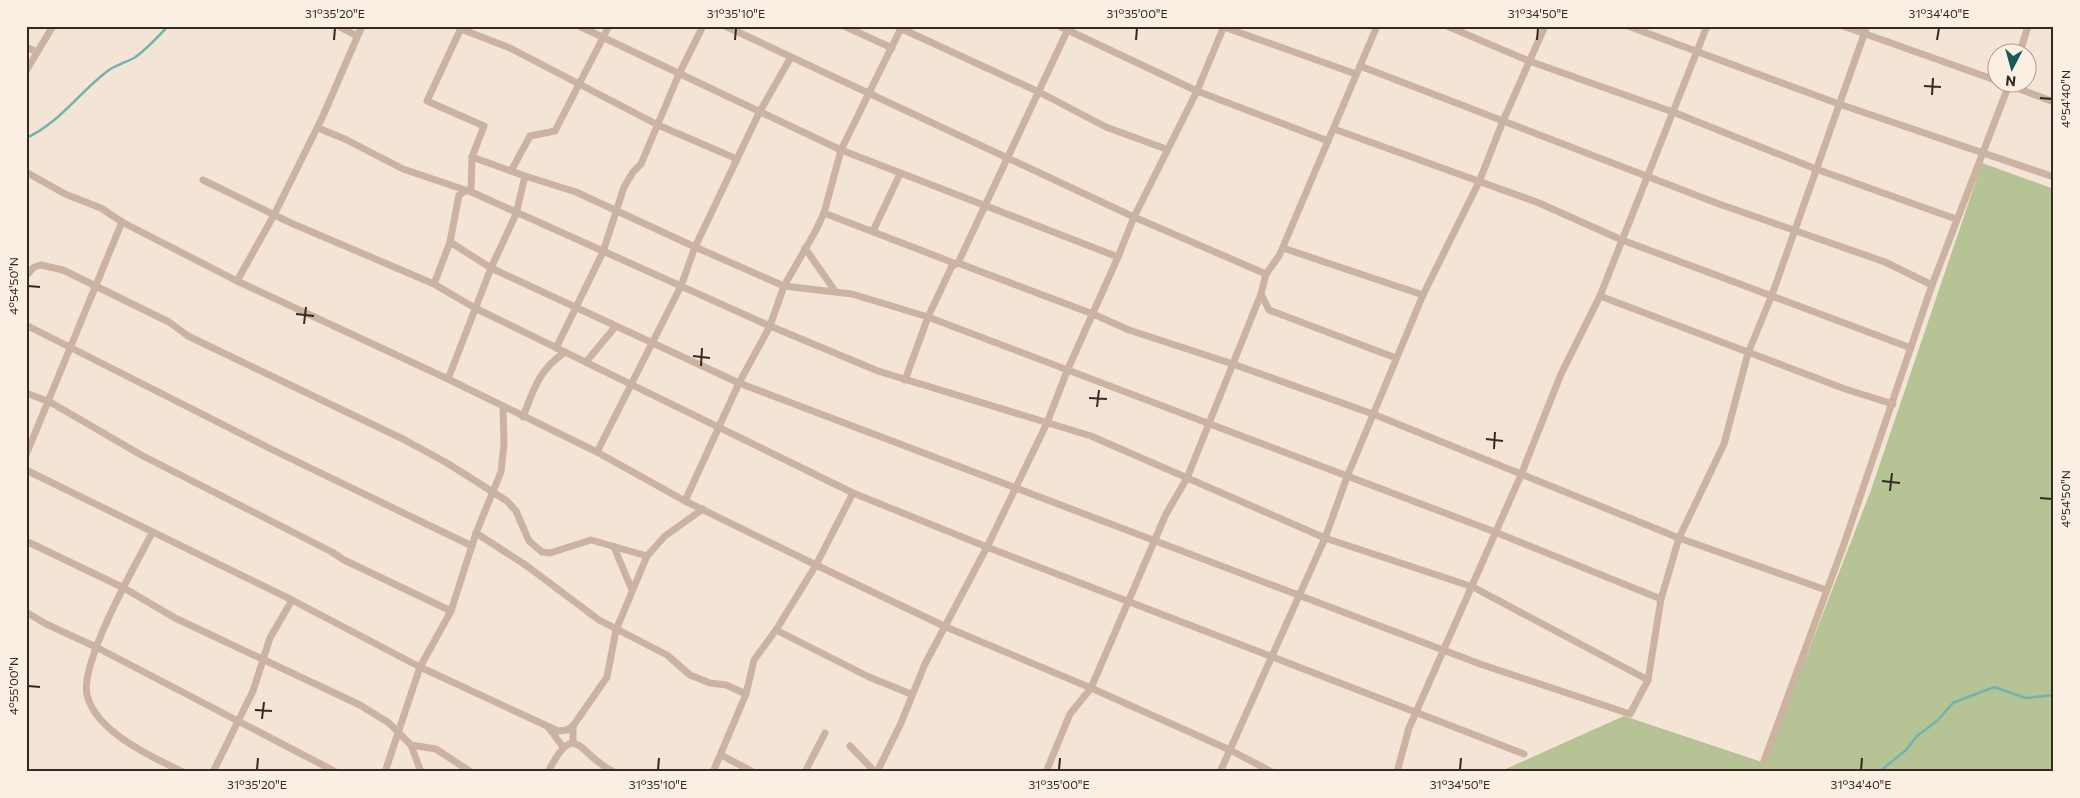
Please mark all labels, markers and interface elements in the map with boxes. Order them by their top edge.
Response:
text: 31°35'20"E [305,6,365,20]
text: 31°35'10"E [707,6,765,20]
text: 31°35'00"E [1106,6,1168,20]
text: 31°34'50"E [1508,6,1568,20]
text: 31°34'40"E [1909,6,1969,20]
north arrow [1988,42,2038,92]
text: 4°54'40"N [2058,70,2072,128]
text: N [2004,72,2017,90]
text: 4°54'50"N [6,257,20,315]
text: 4°54'50"N [2058,470,2072,528]
text: 4°55'00"N [6,657,20,715]
text: 31°35'20"E [227,777,287,791]
text: 31°35'10"E [629,777,687,791]
text: 31°35'00"E [1028,777,1090,791]
text: 31°34'50"E [1430,777,1490,791]
text: 31°34'40"E [1831,777,1891,791]

